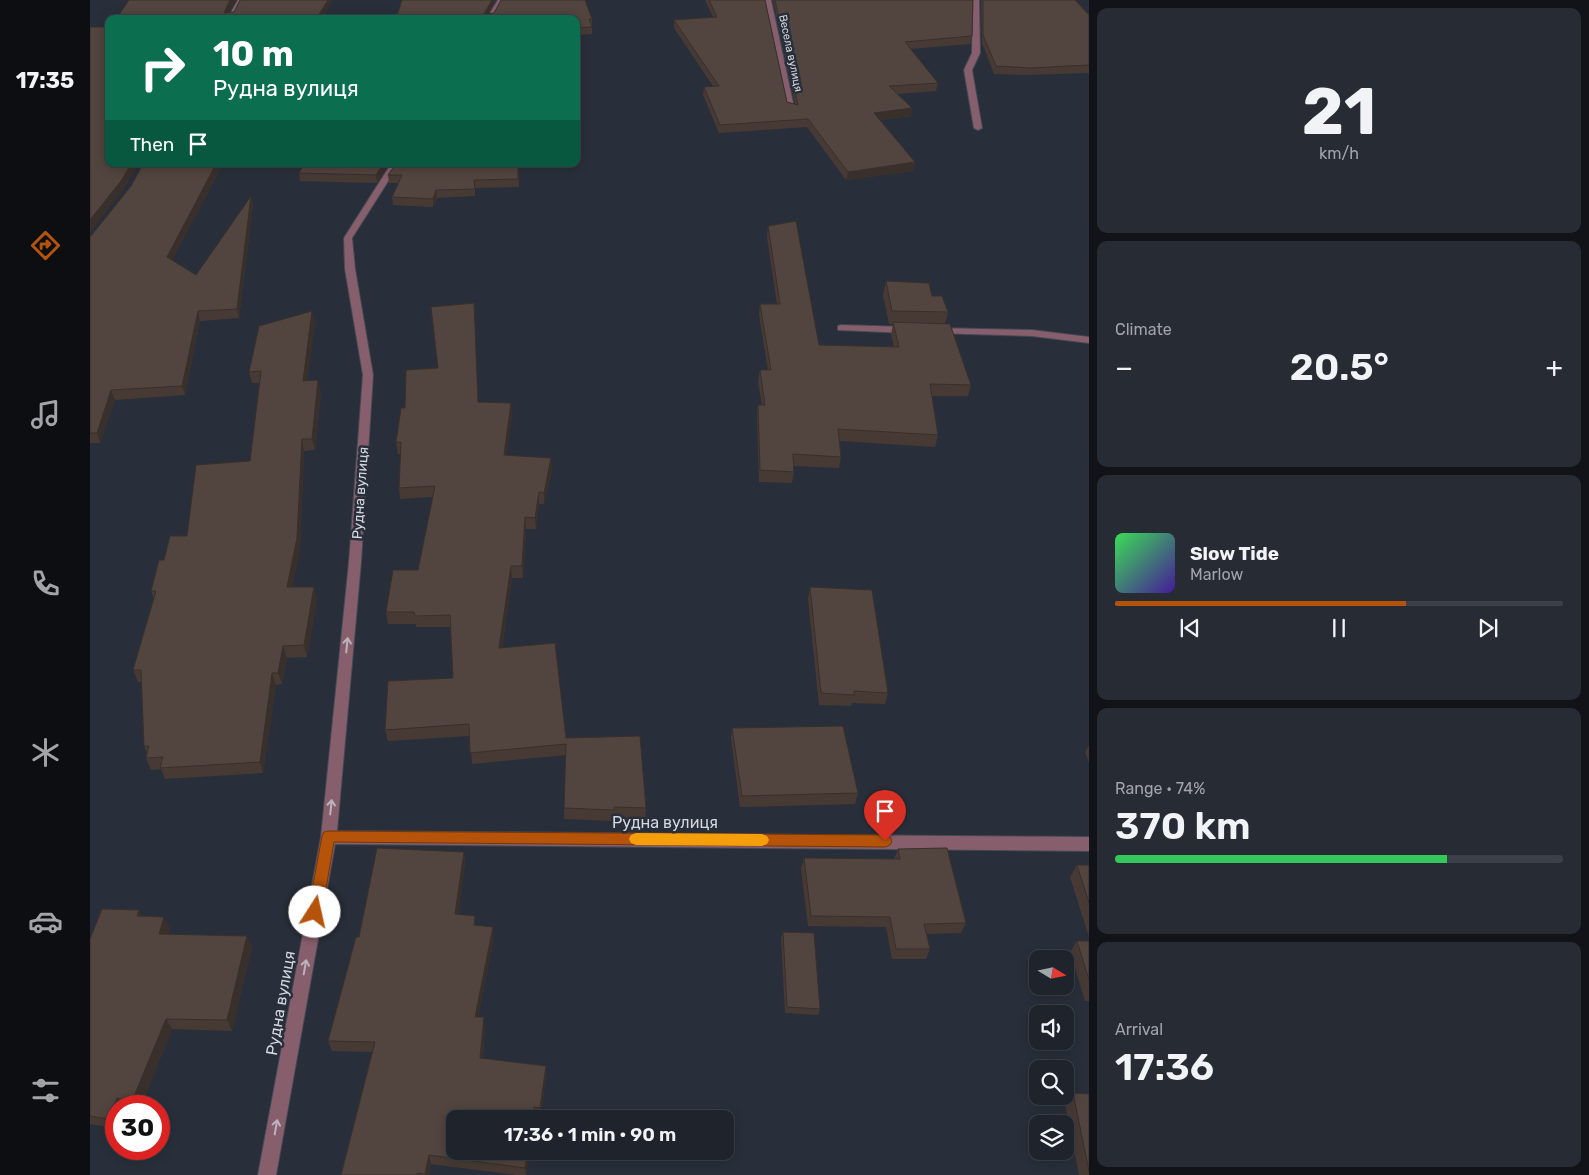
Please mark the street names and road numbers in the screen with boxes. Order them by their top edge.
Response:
street label: Весела вулиця [776,13,805,93]
street label: Рудна вулиця [349,446,372,540]
street label: Рудна вулиця [612,813,718,832]
street label: Рудна вулиця [262,949,299,1057]

